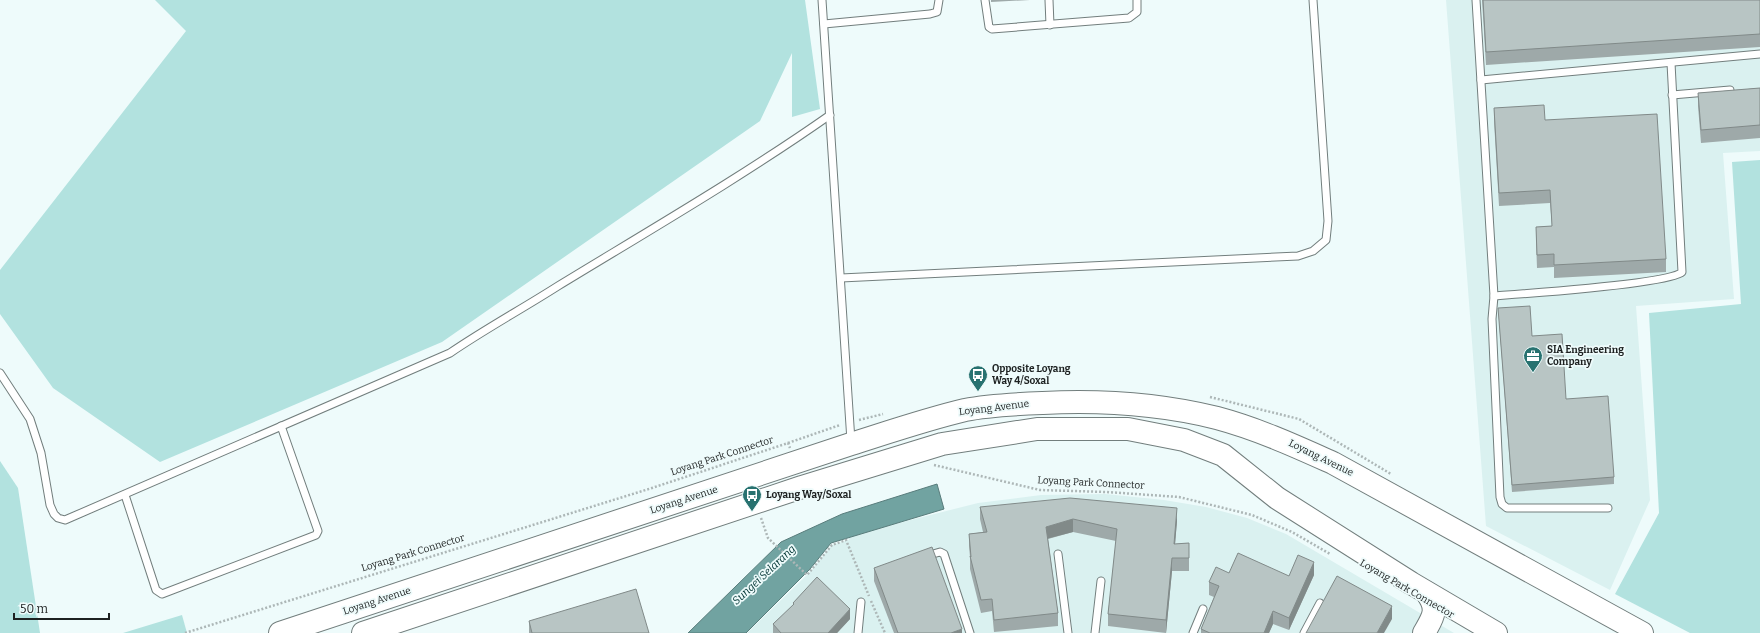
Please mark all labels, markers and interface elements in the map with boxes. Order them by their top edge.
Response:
place label: SIA Engineering Company [1547,344,1624,368]
office icon: SIA Engineering Company [1522,345,1544,373]
place label: Opposite Loyang Way 4/Soxal [992,363,1071,387]
bus stop icon: Opposite Loyang Way 4/Soxal [967,364,989,392]
street label: Loyang Avenue [958,398,1030,418]
street label: Loyang Park Connector [669,434,775,478]
street label: Loyang Avenue [1287,437,1355,479]
street label: Loyang Park Connector [1037,474,1145,492]
street label: Loyang Avenue [649,483,719,517]
bus stop icon: Loyang Way/Soxal [741,484,763,512]
place label: Loyang Way/Soxal [766,489,851,501]
street label: Loyang Park Connector [360,531,467,574]
water label: Sungei Selarang [730,542,798,608]
street label: Loyang Park Connector [1358,557,1457,621]
street label: Loyang Avenue [342,584,412,618]
scale bar [14,595,109,621]
text: 50 m [20,602,49,616]

